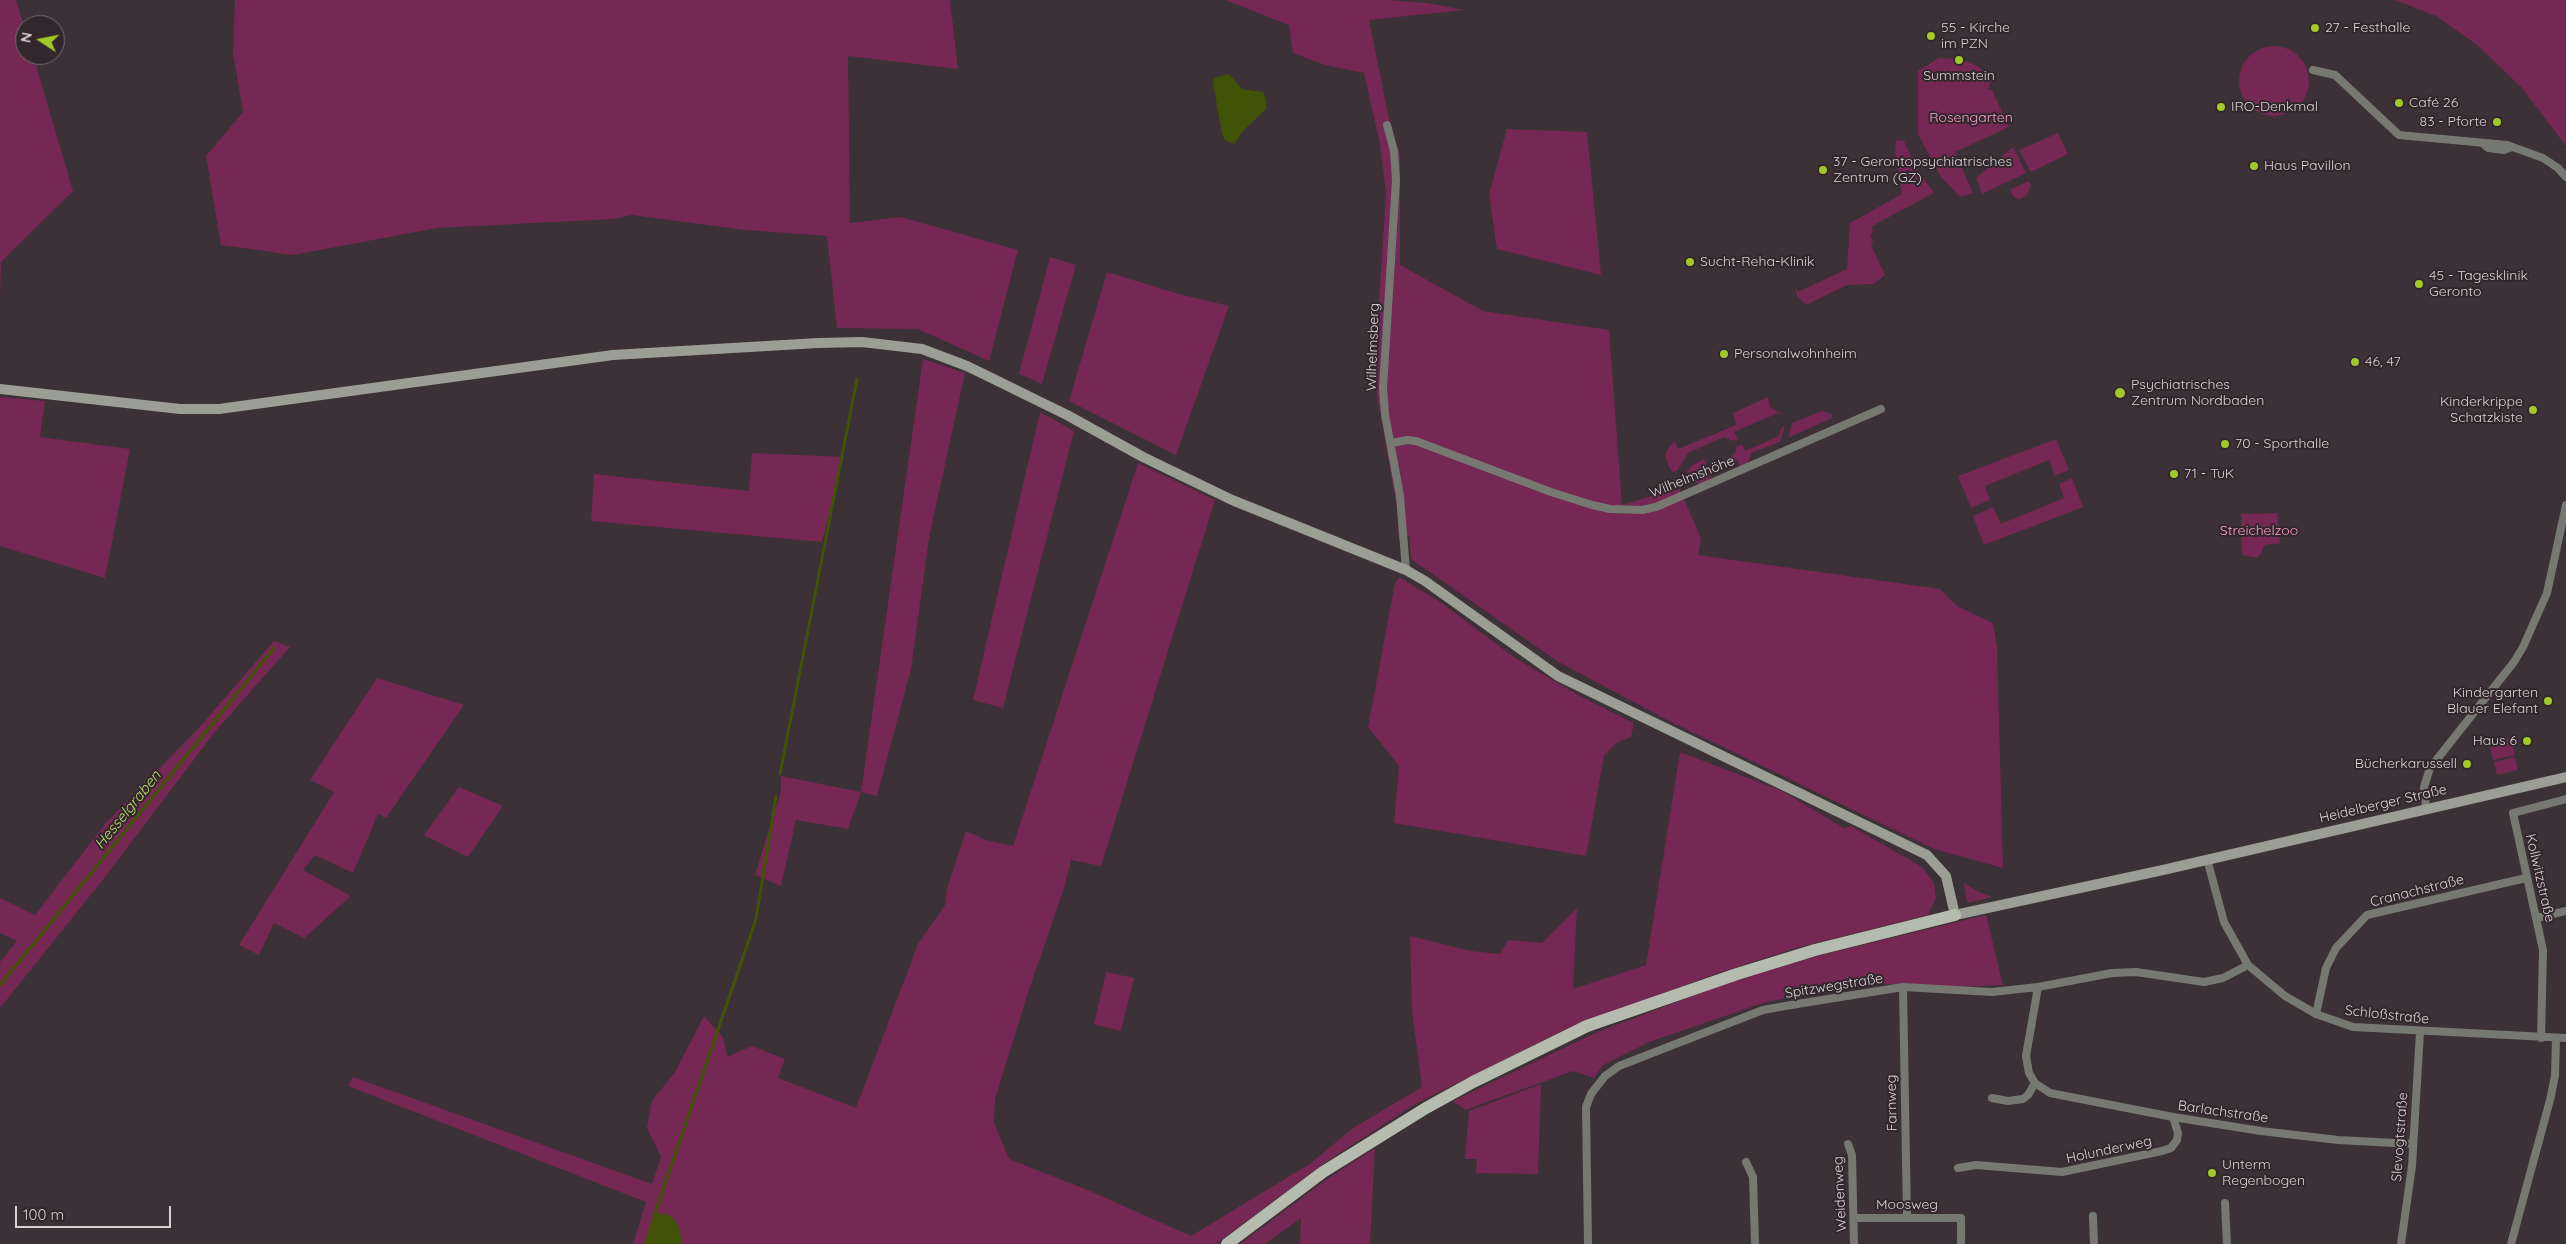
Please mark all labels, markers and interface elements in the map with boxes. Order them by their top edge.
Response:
north arrow [15,15,65,65]
place label: 55 - Kirche im PZN [1941,20,2010,52]
place label: 27 - Festhalle [2325,20,2410,36]
marker: 27 - Festhalle [2309,22,2321,34]
marker: 55 - Kirche im PZN [1925,30,1937,42]
text: N [16,31,36,44]
marker: Summstein [1953,54,1965,66]
place label: Summstein [1923,68,1995,84]
place label: Café 26 [2409,95,2458,111]
marker: Café 26 [2393,97,2405,109]
place label: IRO-Denkmal [2231,99,2318,115]
marker: IRO-Denkmal [2215,101,2227,113]
park label: Rosengarten [1929,110,2013,126]
place label: 83 - Pforte [2420,114,2487,130]
marker: 83 - Pforte [2491,116,2503,128]
place label: 37 - Gerontopsychiatrisches Zentrum (GZ) [1833,154,2012,186]
place label: Haus Pavillon [2264,158,2351,174]
marker: Haus Pavillon [2248,160,2260,172]
marker: 37 - Gerontopsychiatrisches Zentrum (GZ) [1817,164,1829,176]
place label: Sucht-Reha-Klinik [1700,254,1815,270]
marker: Sucht-Reha-Klinik [1684,256,1696,268]
place label: 45 - Tagesklinik Geronto [2429,268,2528,300]
marker: 45 - Tagesklinik Geronto [2413,278,2425,290]
street label: Wilhelmsberg [1363,303,1383,391]
place label: Personalwohnheim [1734,346,1857,362]
marker: Personalwohnheim [1718,348,1730,360]
place label: 46, 47 [2365,354,2401,370]
marker: 46, 47 [2349,356,2361,368]
place label: Psychiatrisches Zentrum Nordbaden [2131,377,2264,410]
marker: Psychiatrisches Zentrum Nordbaden [2113,386,2127,400]
place label: Kinderkrippe Schatzkiste [2440,394,2523,427]
marker: Kinderkrippe Schatzkiste [2527,404,2539,416]
place label: 70 - Sporthalle [2235,436,2329,452]
marker: 70 - Sporthalle [2219,438,2231,450]
street label: Wilhelmshöhe [1647,452,1737,502]
place label: 71 - TuK [2184,466,2234,482]
marker: 71 - TuK [2168,468,2180,480]
park label: Streichelzoo [2220,523,2298,539]
place label: Kindergarten Blauer Elefant [2447,685,2538,718]
marker: Kindergarten Blauer Elefant [2542,695,2554,707]
place label: Haus 6 [2473,733,2517,749]
marker: Haus 6 [2521,735,2533,747]
place label: Bücherkarussell [2355,756,2457,772]
marker: Bücherkarussell [2461,758,2473,770]
water label: Hesselgraben [91,767,165,853]
street label: Heidelberger Straße [2318,781,2448,827]
street label: Kollwitzstraße [2522,832,2558,924]
street label: Cranachstraße [2368,871,2466,911]
street label: Spitzwegstraße [1784,970,1884,1002]
street label: Schloßstraße [2344,1002,2430,1028]
street label: Farnweg [1883,1075,1901,1131]
street label: Slevogtstraße [2388,1092,2412,1182]
street label: Barlachstraße [2177,1097,2269,1127]
street label: Holunderweg [2065,1133,2153,1167]
street label: Weidenweg [1830,1156,1850,1232]
place label: Unterm Regenbogen [2222,1157,2305,1190]
marker: Unterm Regenbogen [2206,1167,2218,1179]
scale bar [18,1196,174,1228]
street label: Moosweg [1876,1197,1938,1213]
text: 100 m [23,1205,64,1224]

